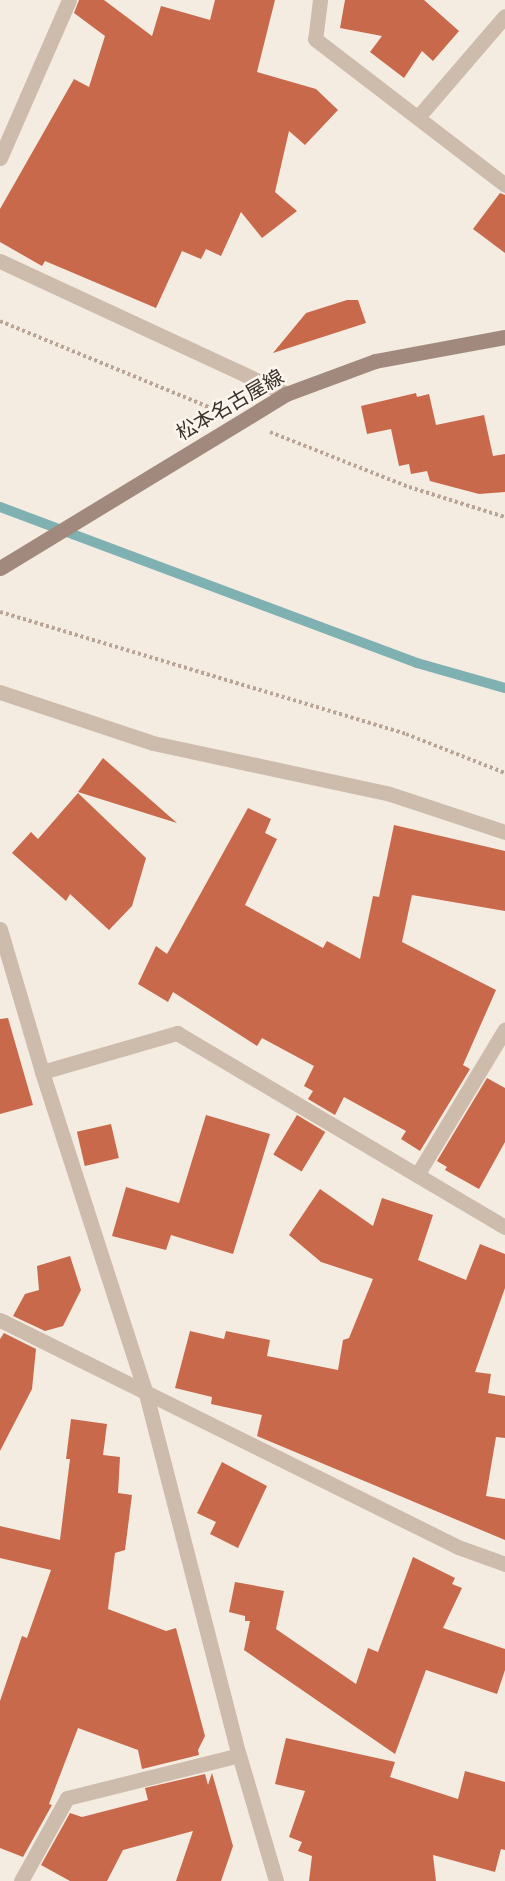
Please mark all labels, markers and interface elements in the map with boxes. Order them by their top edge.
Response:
street label: 松本名古屋線 [172,365,288,445]

